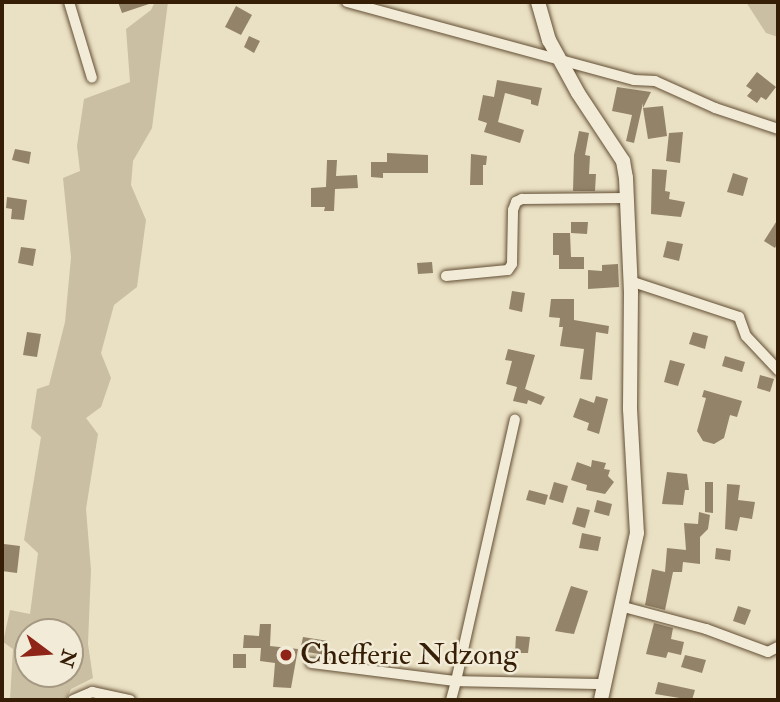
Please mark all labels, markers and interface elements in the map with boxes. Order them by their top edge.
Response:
north arrow [14,618,84,688]
place label: Chefferie Ndzong [300,637,518,673]
text: N [53,647,81,670]
marker: Chefferie Ndzong [278,647,294,663]

